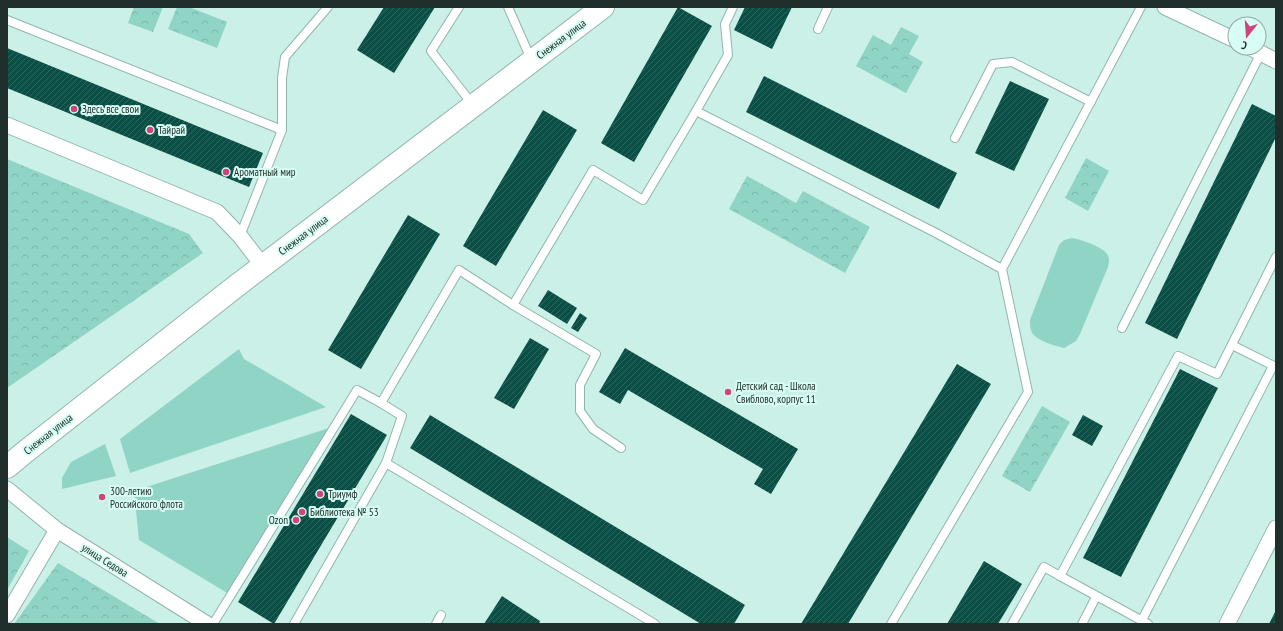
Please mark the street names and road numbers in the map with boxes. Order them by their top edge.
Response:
street label: Снежная улица [533,16,589,62]
street label: Снежная улица [275,212,331,258]
street label: Снежная улица [21,410,75,458]
street label: улица Седова [79,540,131,580]

